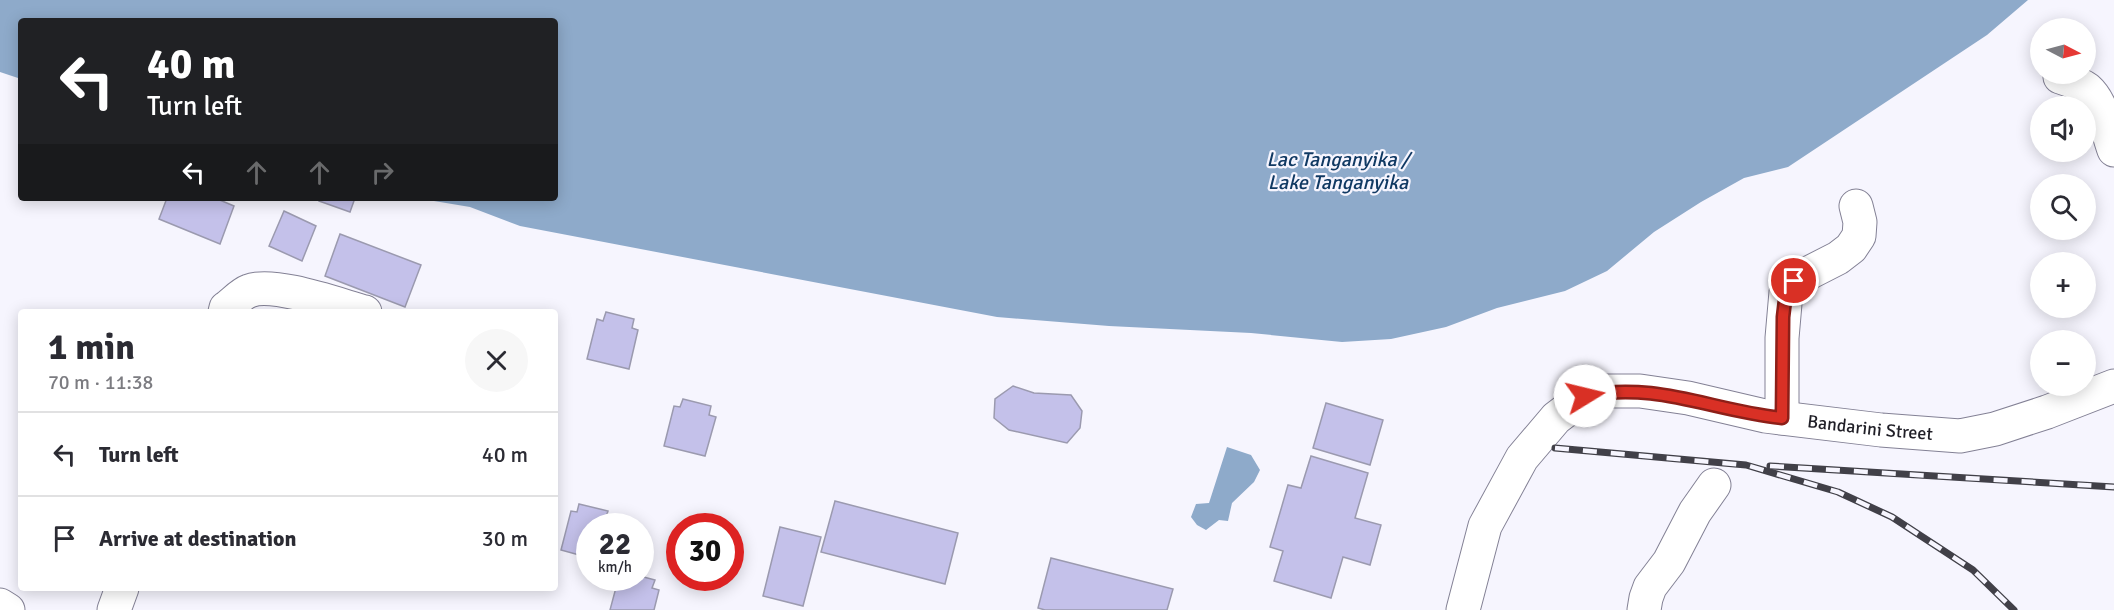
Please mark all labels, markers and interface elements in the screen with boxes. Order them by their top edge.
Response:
north arrow [2030,18,2096,84]
map controls [2030,18,2096,396]
text: 40 m [147,39,236,90]
icon: left [48,42,126,120]
text: Turn left [147,90,242,123]
button: sound [2030,96,2096,162]
water label: Lac Tanganyika / Lake Tanganyika [1267,147,1413,195]
icon: left [177,156,210,189]
icon: ahead [240,156,273,189]
icon: ahead [303,156,336,189]
icon: right [366,156,399,189]
button: search [2030,174,2096,240]
button: + [2030,252,2096,318]
pin [1768,255,1819,306]
icon: arrive [1777,264,1810,297]
text: 1 min [48,325,135,370]
button: close [465,329,528,392]
button: − [2030,330,2096,396]
position arrow [1553,364,1617,428]
text: 70 m · 11:38 [48,370,153,395]
street label: Bandarini Street [1806,410,1934,445]
icon: left [48,438,81,471]
text: Turn left [99,441,179,468]
text: 40 m [482,441,528,468]
speed limit sign: 30 [666,513,744,591]
icon: arrive [48,522,81,555]
text: Arrive at destination [99,525,296,552]
text: 30 m [482,525,528,552]
text: 22 [599,526,631,563]
text: km/h [598,558,632,576]

